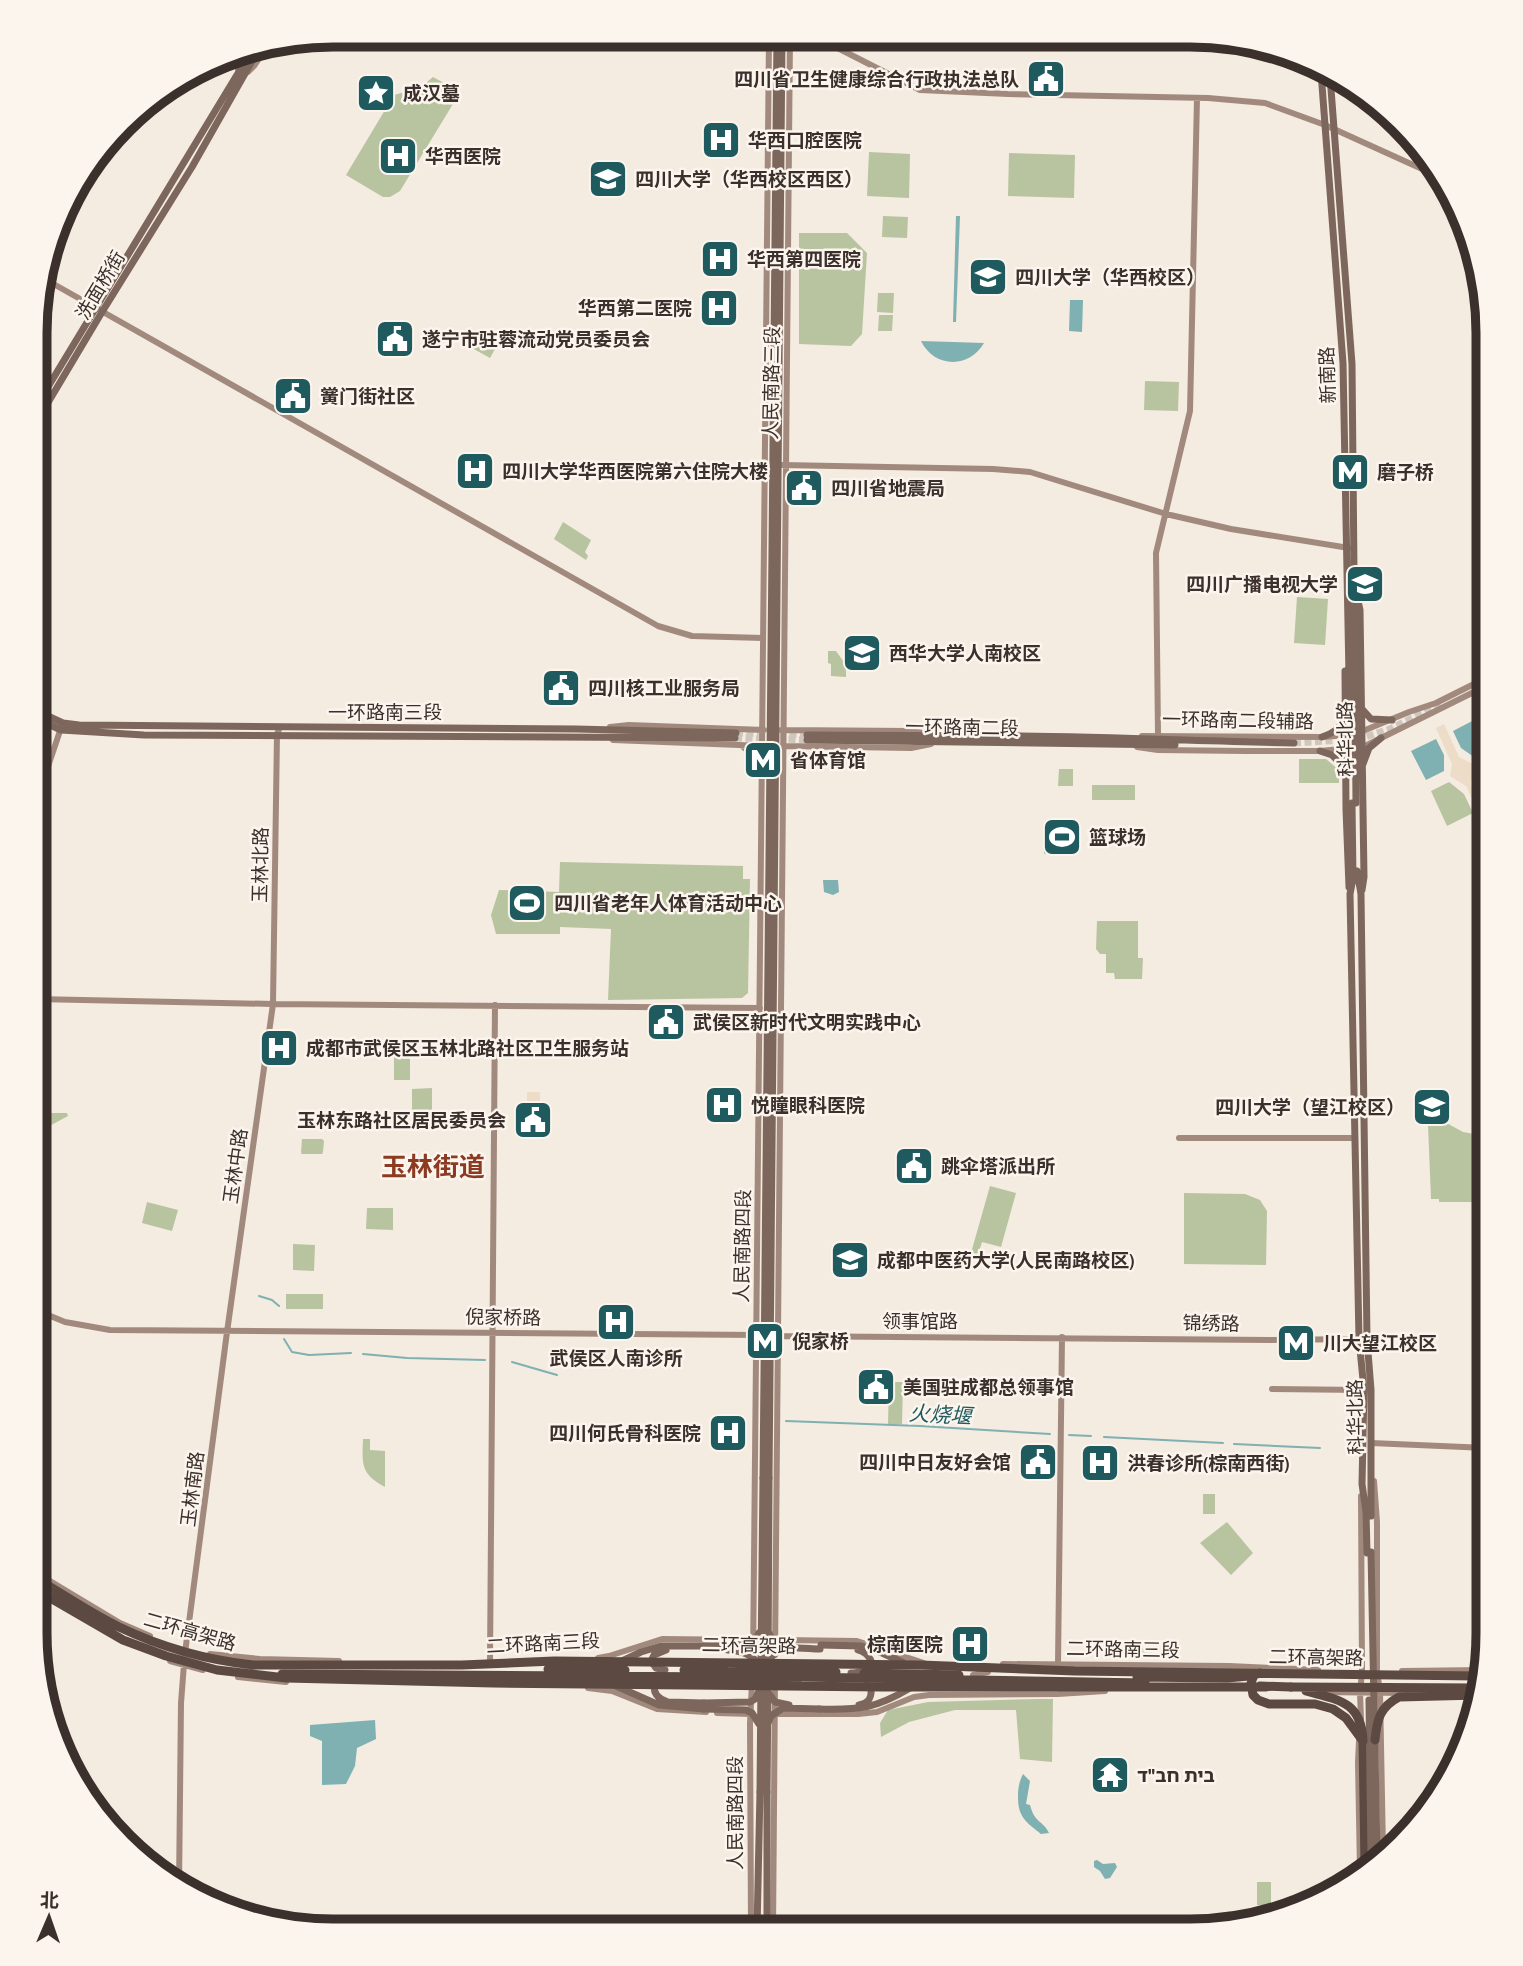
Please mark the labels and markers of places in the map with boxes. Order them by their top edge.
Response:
public building icon: 四川省卫生健康综合行政执法总队 [1025,58,1067,100]
place label: 四川省卫生健康综合行政执法总队 [734,66,1019,92]
place icon: 成汉墓 [355,72,397,114]
place label: 成汉墓 [403,80,460,106]
hospital icon: 华西口腔医院 [700,119,742,161]
place label: 华西口腔医院 [748,127,862,153]
hospital icon: 华西医院 [377,135,419,177]
place label: 华西医院 [425,143,501,169]
school or university icon: 四川大学（华西校区西区） [587,158,629,200]
place label: 四川大学（华西校区西区） [635,166,863,192]
hospital icon: 华西第四医院 [699,238,741,280]
place label: 华西第四医院 [747,246,861,272]
school or university icon: 四川大学（华西校区） [967,256,1009,298]
place label: 四川大学（华西校区） [1015,264,1205,290]
hospital icon: 华西第二医院 [698,287,740,329]
place label: 华西第二医院 [578,295,692,321]
public building icon: 遂宁市驻蓉流动党员委员会 [374,318,416,360]
place label: 遂宁市驻蓉流动党员委员会 [422,326,650,352]
public building icon: 黉门街社区 [272,375,314,417]
place label: 黉门街社区 [320,383,415,409]
hospital icon: 四川大学华西医院第六住院大楼 [454,450,496,492]
metro station icon: 磨子桥 [1329,451,1371,493]
place label: 四川大学华西医院第六住院大楼 [502,458,768,484]
place label: 磨子桥 [1377,459,1434,485]
public building icon: 四川省地震局 [783,467,825,509]
place label: 四川省地震局 [831,475,945,501]
school or university icon: 四川广播电视大学 [1344,563,1386,605]
place label: 四川广播电视大学 [1186,571,1338,597]
school or university icon: 西华大学人南校区 [841,632,883,674]
place label: 西华大学人南校区 [889,640,1041,666]
public building icon: 四川核工业服务局 [540,667,582,709]
place label: 四川核工业服务局 [588,675,740,701]
metro station icon: 省体育馆 [742,739,784,781]
place label: 省体育馆 [790,747,866,773]
sports icon: 篮球场 [1041,816,1083,858]
place label: 篮球场 [1089,824,1146,850]
sports icon: 四川省老年人体育活动中心 [506,882,548,924]
place label: 四川省老年人体育活动中心 [554,890,782,916]
public building icon: 武侯区新时代文明实践中心 [645,1001,687,1043]
place label: 武侯区新时代文明实践中心 [693,1009,921,1035]
hospital icon: 成都市武侯区玉林北路社区卫生服务站 [258,1027,300,1069]
place label: 成都市武侯区玉林北路社区卫生服务站 [306,1035,629,1061]
hospital icon: 悦瞳眼科医院 [703,1084,745,1126]
school or university icon: 四川大学（望江校区） [1411,1086,1453,1128]
place label: 悦瞳眼科医院 [751,1092,865,1118]
place label: 四川大学（望江校区） [1215,1094,1405,1120]
public building icon: 玉林东路社区居民委员会 [512,1099,554,1141]
place label: 玉林东路社区居民委员会 [297,1107,506,1133]
public building icon: 跳伞塔派出所 [893,1145,935,1187]
place label: 跳伞塔派出所 [941,1153,1055,1179]
school or university icon: 成都中医药大学(人民南路校区) [829,1239,871,1281]
place label: 成都中医药大学(人民南路校区) [877,1247,1134,1273]
hospital icon: 武侯区人南诊所 [595,1301,637,1343]
metro station icon: 倪家桥 [744,1320,786,1362]
metro station icon: 川大望江校区 [1275,1322,1317,1364]
place label: 倪家桥 [792,1328,849,1354]
place label: 川大望江校区 [1323,1330,1437,1356]
place label: 武侯区人南诊所 [549,1345,683,1371]
public building icon: 美国驻成都总领事馆 [855,1366,897,1408]
place label: 美国驻成都总领事馆 [903,1374,1074,1400]
hospital icon: 四川何氏骨科医院 [707,1412,749,1454]
place label: 四川何氏骨科医院 [549,1420,701,1446]
public building icon: 四川中日友好会馆 [1017,1441,1059,1483]
hospital icon: 洪春诊所(棕南西街) [1079,1442,1121,1484]
place label: 四川中日友好会馆 [859,1449,1011,1475]
place label: 洪春诊所(棕南西街) [1127,1450,1289,1476]
hospital icon: 棕南医院 [949,1623,991,1665]
place label: 棕南医院 [867,1631,943,1657]
temple icon: בית חב"ד [1089,1754,1131,1796]
place label: בית חב"ד [1137,1762,1215,1788]

